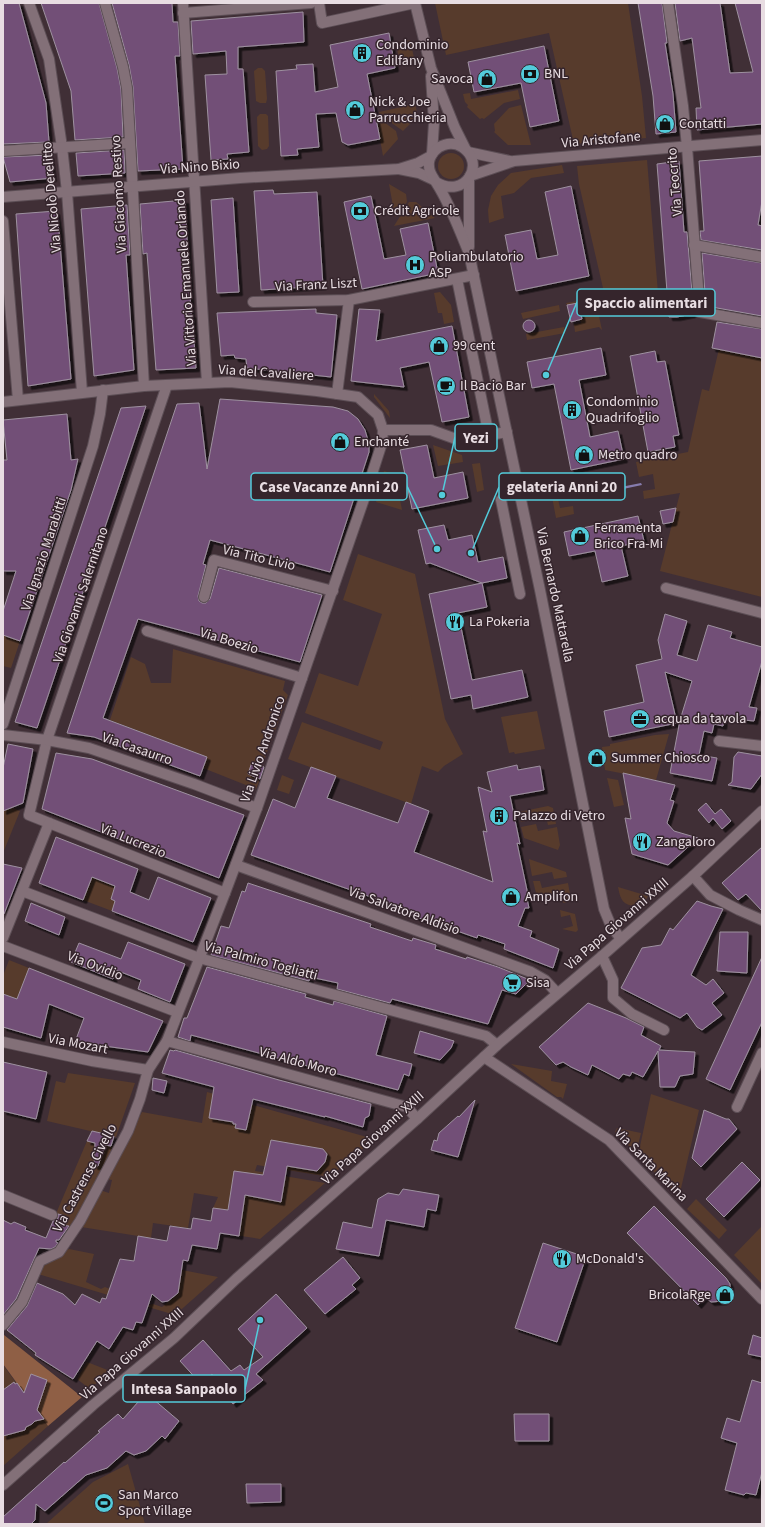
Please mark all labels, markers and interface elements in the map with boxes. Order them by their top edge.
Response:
place label: Condominio Edilfany [376,35,448,71]
building icon: Condominio Edilfany [351,42,373,64]
bank icon: BNL [519,63,541,85]
place label: BNL [544,64,568,84]
shop icon: Savoca [476,68,498,90]
place label: Savoca [431,69,473,89]
place label: Nick & Joe Parrucchieria [369,92,447,128]
shop icon: Nick & Joe Parrucchieria [344,99,366,121]
shop icon: Contatti [654,113,676,135]
place label: Contatti [679,114,726,134]
street label: Via Aristofane [560,127,642,153]
street label: Via Giacomo Restivo [106,135,132,253]
street label: Via Nicolò Derelitto [37,141,67,253]
street label: Via Teocrito [662,147,688,217]
street label: Via Nino Bixio [159,154,241,180]
street label: Via Vittorio Emanuele Orlando [170,190,202,366]
bank icon: Crédit Agricole [349,200,371,222]
place label: Crédit Agricole [374,201,460,221]
place label: Poliambulatorio ASP [429,247,524,283]
hospital icon: Poliambulatorio ASP [404,254,426,276]
street label: Via Franz Liszt [275,273,358,297]
callout: Spaccio alimentari [577,289,715,316]
text: Spaccio alimentari [585,293,707,314]
shop icon: 99 cent [428,335,450,357]
place label: 99 cent [453,336,495,356]
street label: Via del Cavaliere [218,360,314,386]
cafe icon: Il Bacio Bar [435,375,457,397]
place label: Il Bacio Bar [460,376,526,396]
place label: Condominio Quadrifoglio [586,392,659,428]
building icon: Condominio Quadrifoglio [561,399,583,421]
callout: Yezi [455,424,497,451]
text: Yezi [462,428,489,449]
shop icon: Enchanté [329,431,351,453]
place label: Enchanté [354,432,409,452]
shop icon: Metro quadro [573,444,595,466]
place label: Metro quadro [598,445,677,465]
callout: Case Vacanze Anni 20 [251,473,407,500]
callout: gelateria Anni 20 [499,473,625,500]
text: Case Vacanze Anni 20 [259,477,399,498]
text: gelateria Anni 20 [507,477,617,498]
street label: Via Ignazio Marabitti [16,495,72,613]
place label: Ferramenta Brico Fra-Mi [594,518,663,554]
street label: Via Giovanni Salernitano [48,524,114,666]
shop icon: Ferramenta Brico Fra-Mi [569,525,591,547]
street label: Via Bernardo Mattarella [531,526,579,664]
street label: Via Tito Livio [221,540,297,576]
restaurant icon: La Pokeria [444,611,466,633]
place label: La Pokeria [469,612,530,632]
street label: Via Boezio [197,623,261,659]
street label: Via Livio Andronico [235,693,291,805]
office icon: acqua da tavola [629,708,651,730]
place label: acqua da tavola [654,709,746,729]
street label: Via Casaurro [99,728,175,770]
shop icon: Summer Chiosco [586,747,608,769]
place label: Summer Chiosco [611,748,710,768]
building icon: Palazzo di Vetro [488,805,510,827]
place label: Palazzo di Vetro [513,806,605,826]
street label: Via Lucrezio [97,819,169,863]
restaurant icon: Zangaloro [631,831,653,853]
place label: Zangaloro [656,832,715,852]
street label: Via Papa Giovanni XXIII [561,873,673,975]
street label: Via Salvatore Aldisio [345,881,463,941]
shop icon: Amplifon [500,886,522,908]
place label: Amplifon [525,887,578,907]
street label: Via Palmiro Togliatti [202,936,320,986]
street label: Via Ovidio [64,946,126,986]
supermarket icon: Sisa [501,972,523,994]
place label: Sisa [526,973,550,993]
street label: Via Mozart [46,1028,110,1060]
street label: Via Aldo Moro [257,1042,339,1082]
street label: Via Papa Giovanni XXIII [317,1086,429,1190]
street label: Via Castrense Civello [48,1120,122,1236]
street label: Via Santa Marina [610,1124,692,1206]
restaurant icon: McDonald's [551,1248,573,1270]
place label: McDonald's [576,1249,644,1269]
shop icon: BricolaRge [714,1284,736,1306]
place label: BricolaRge [648,1285,711,1305]
street label: Via Papa Giovanni XXIII [76,1303,188,1405]
callout: Intesa Sanpaolo [123,1375,245,1402]
text: Intesa Sanpaolo [131,1379,237,1400]
place label: San Marco Sport Village [118,1485,192,1521]
sports icon: San Marco Sport Village [93,1492,115,1514]

